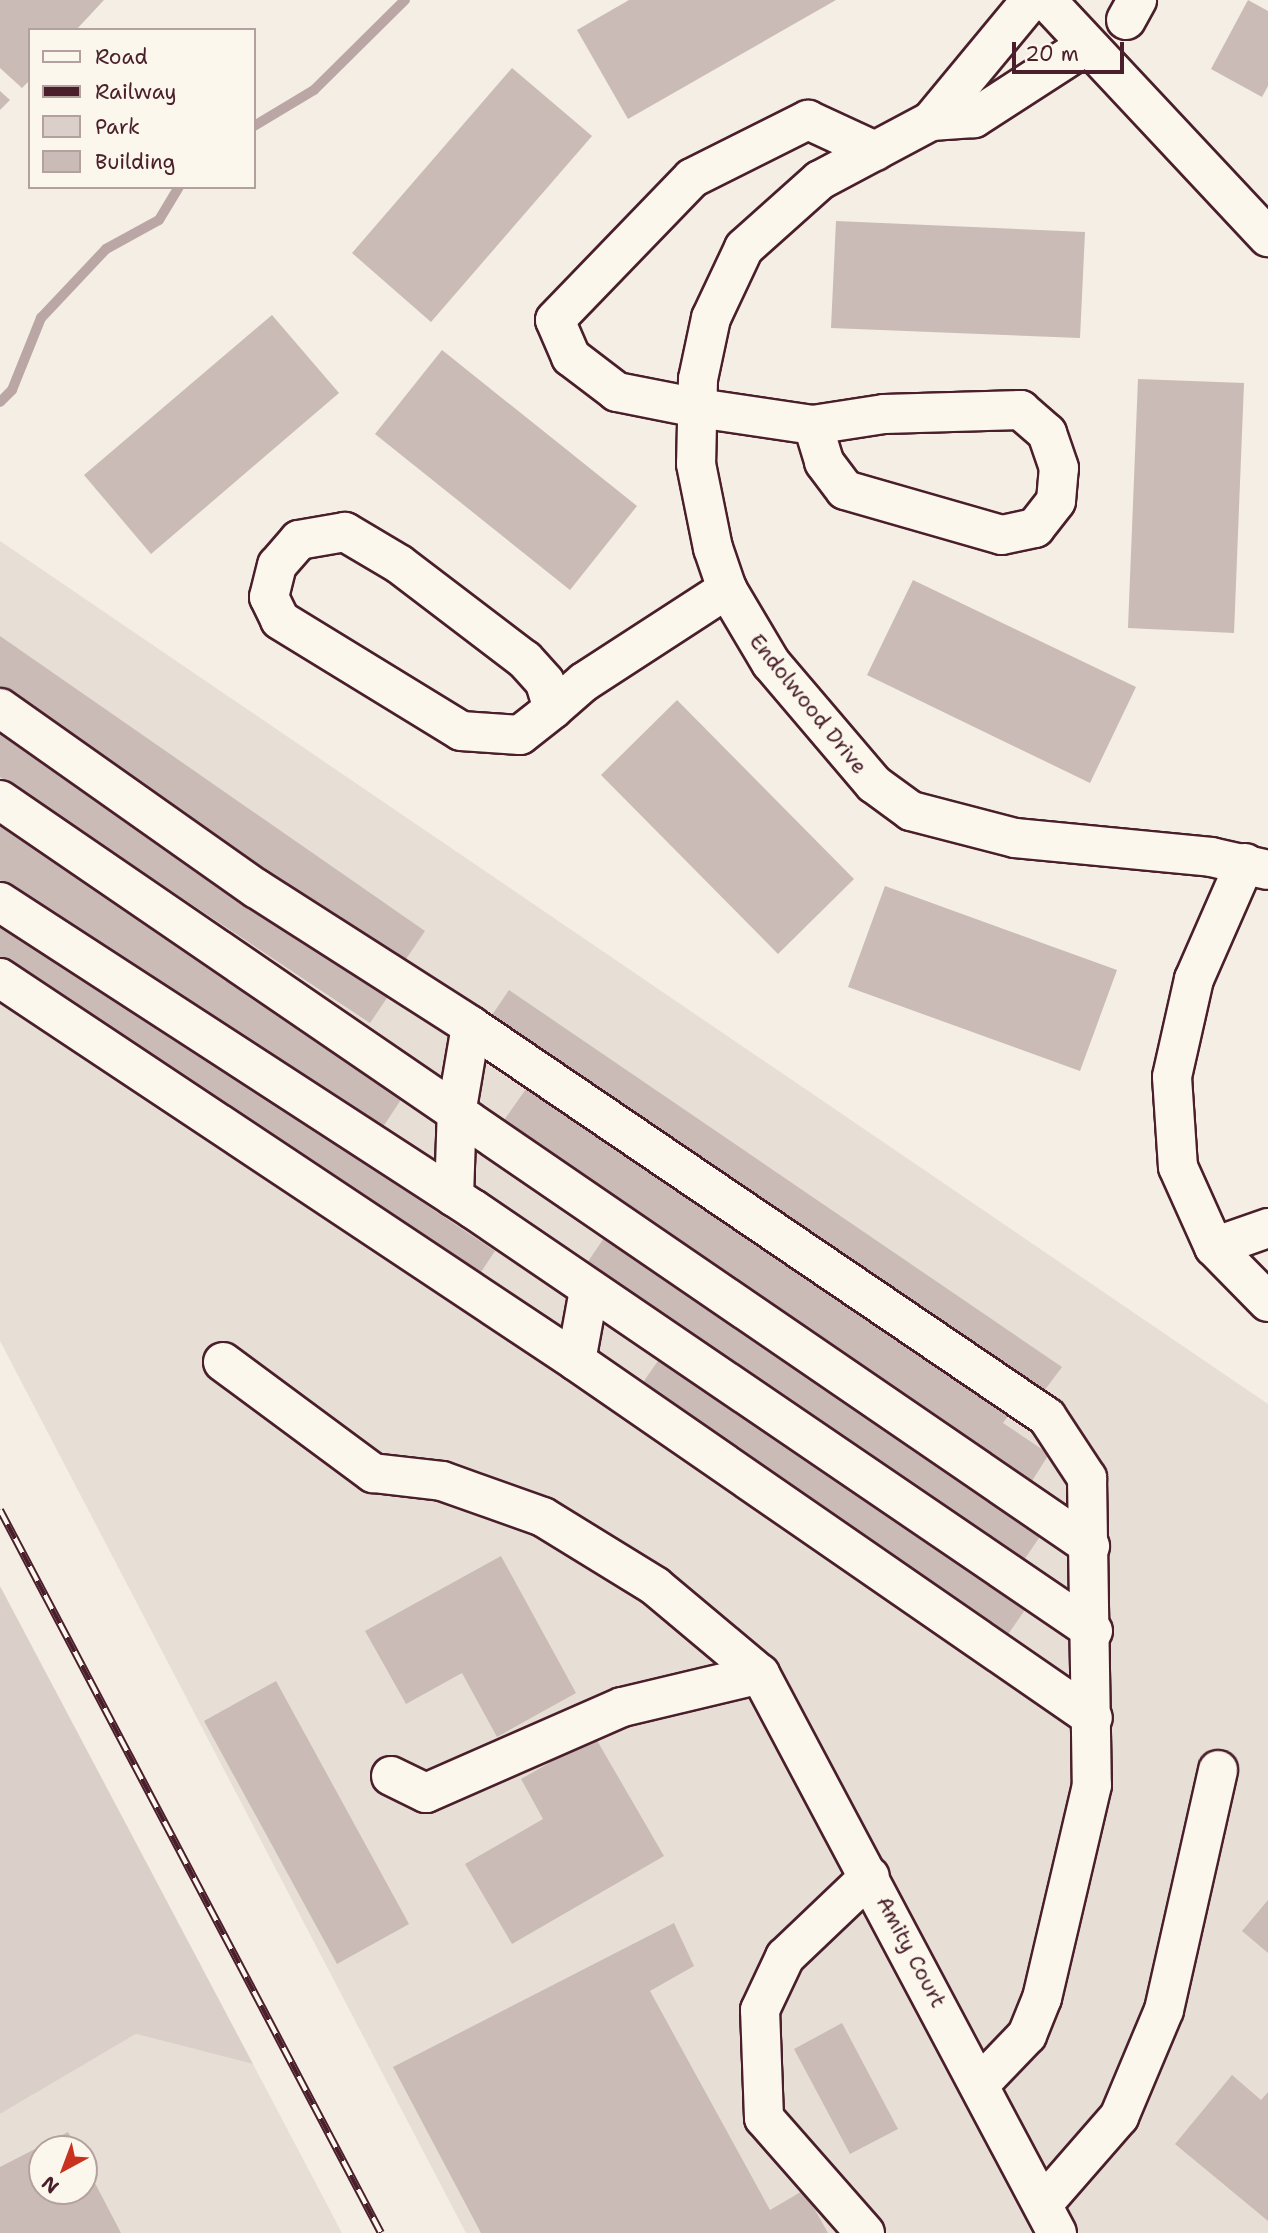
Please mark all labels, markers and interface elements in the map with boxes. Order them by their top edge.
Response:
legend [28,28,256,189]
scale bar [1016,28,1128,72]
text: 20 m [1025,40,1079,68]
text: Road [95,43,148,71]
text: Railway [95,78,177,106]
text: Park [95,113,140,141]
text: Building [95,148,175,176]
street label: Endolwood Drive [744,629,872,779]
street label: Amity Court [871,1892,951,2012]
north arrow [28,2135,98,2205]
text: N [36,2170,64,2199]

